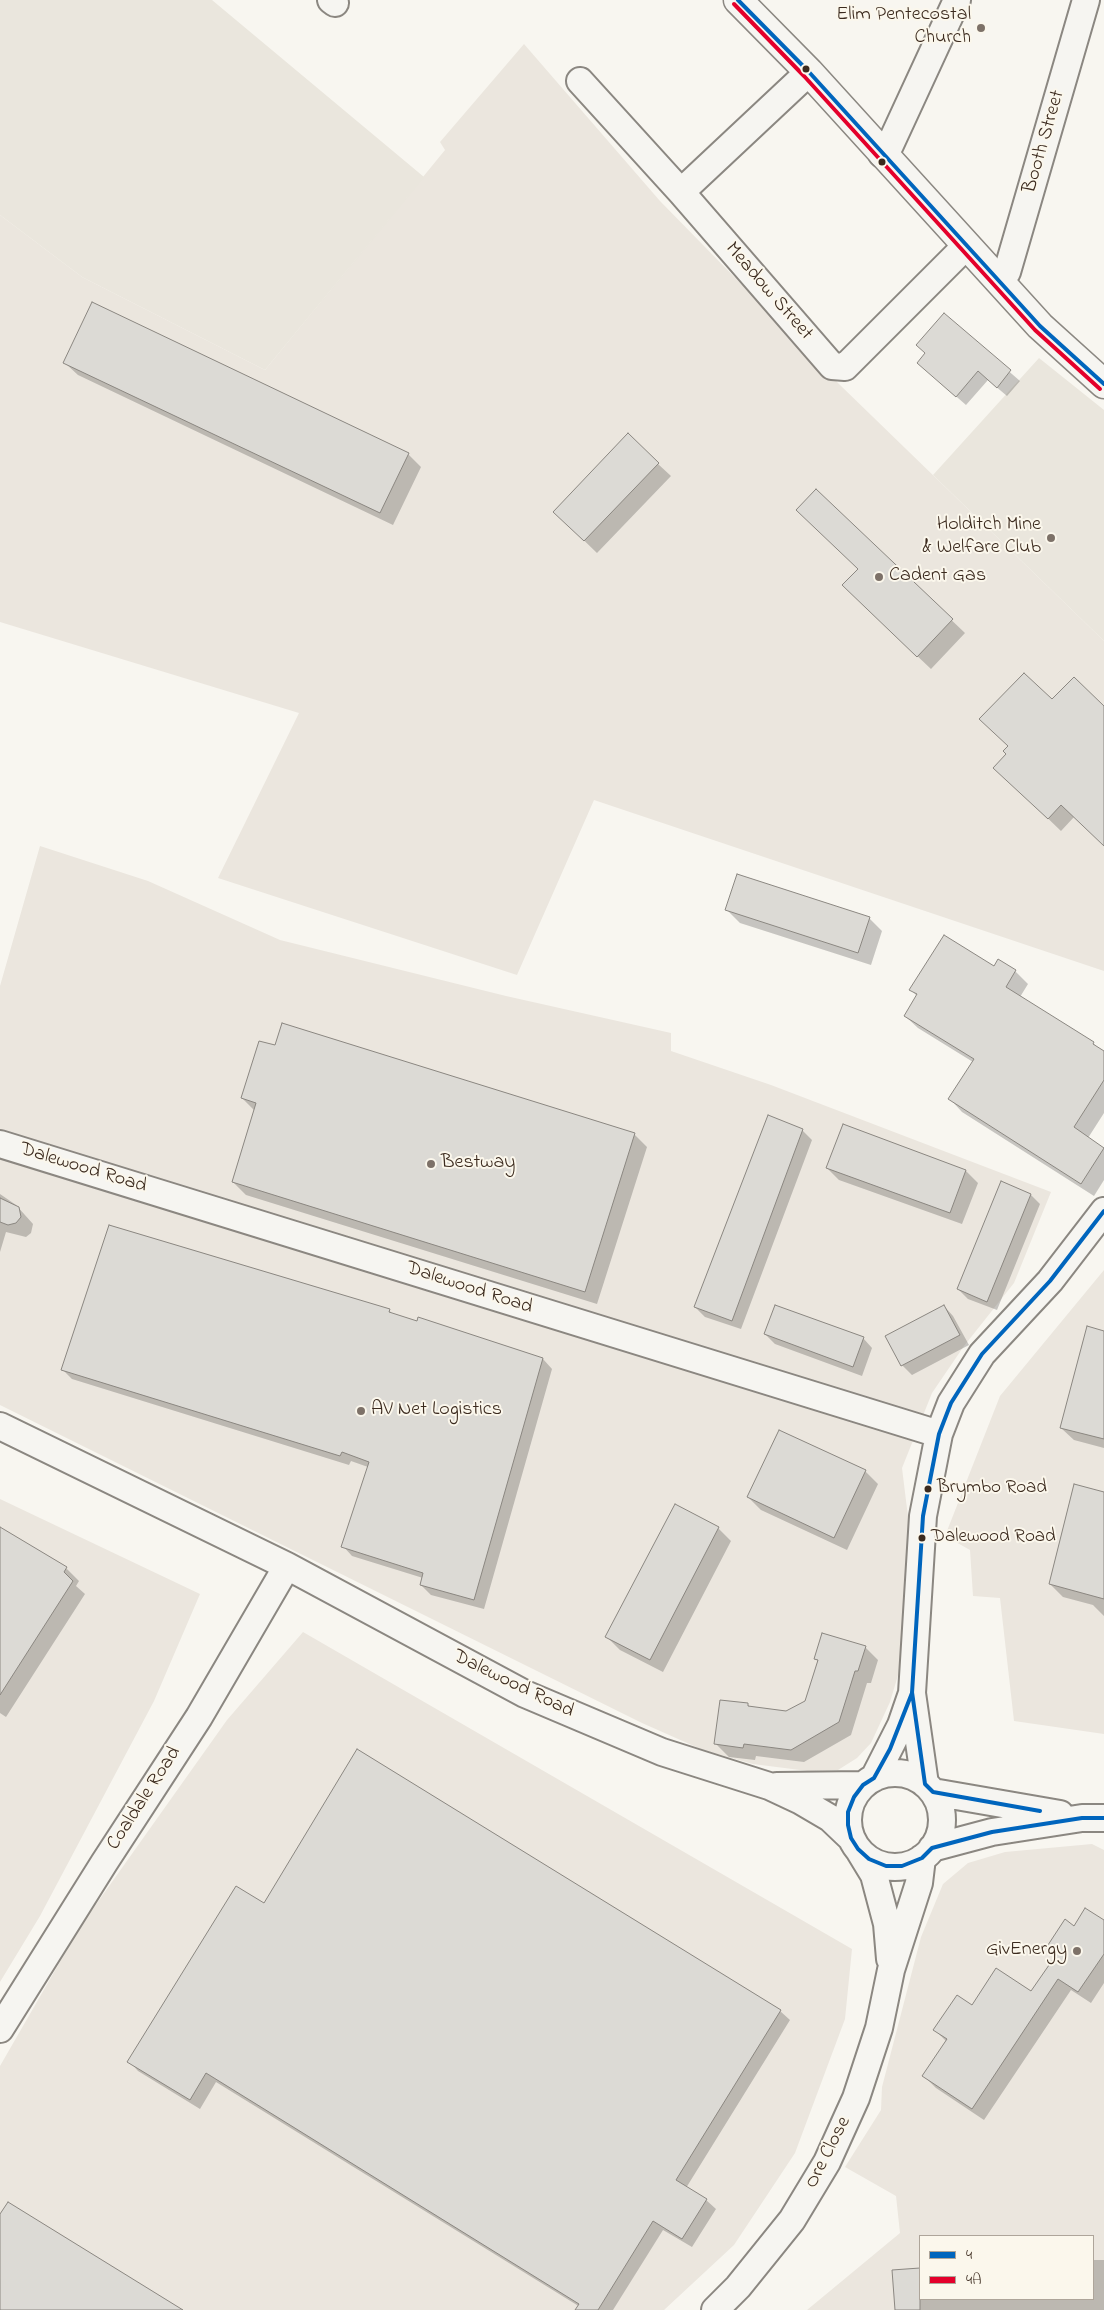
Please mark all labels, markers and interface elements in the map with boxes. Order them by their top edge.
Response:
place label: Elim Pentecostal Church [836,4,971,51]
marker: Elim Pentecostal Church [975,22,987,34]
unlabelled marker [801,64,811,74]
street label: Booth Street [1019,88,1071,196]
unlabelled marker [877,157,887,167]
street label: Meadow Street [719,238,817,346]
place label: Holditch Mine & Welfare Club [923,514,1041,561]
marker: Holditch Mine & Welfare Club [1045,532,1057,544]
place label: Cadent Gas [889,565,986,589]
marker: Cadent Gas [873,571,885,583]
street label: Dalewood Road [17,1138,149,1200]
place label: Bestway [441,1152,515,1176]
marker: Bestway [425,1158,437,1170]
street label: Dalewood Road [403,1257,535,1321]
place label: AV Net Logistics [371,1399,502,1423]
marker: AV Net Logistics [355,1405,367,1417]
place label: Brymbo Road [937,1478,1047,1500]
marker: Brymbo Road [923,1484,933,1494]
place label: Dalewood Road [931,1527,1056,1549]
marker: Dalewood Road [917,1533,927,1543]
street label: Dalewood Road [449,1645,577,1725]
street label: Coaldale Road [103,1743,187,1855]
place label: GivEnergy [986,1939,1067,1963]
marker: GivEnergy [1071,1945,1083,1957]
street label: Ore Close [801,2113,857,2193]
legend [919,2235,1094,2300]
text: 4 [966,2244,972,2266]
text: 4A [966,2269,981,2291]

